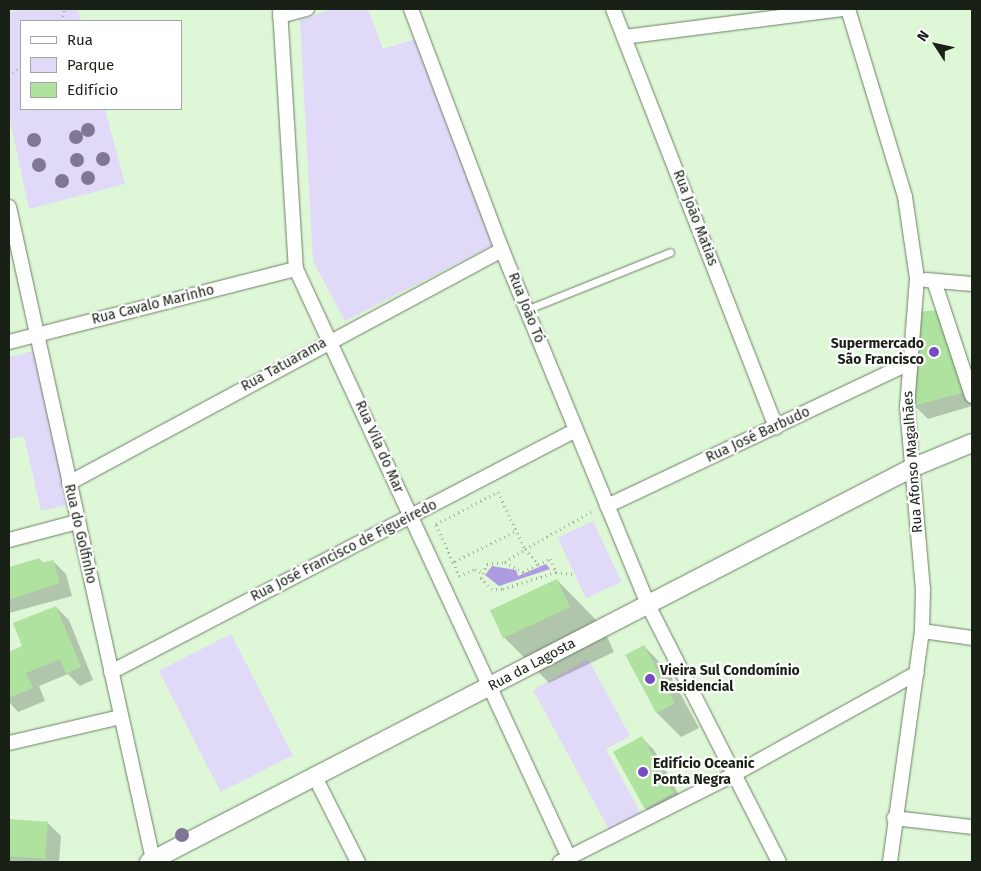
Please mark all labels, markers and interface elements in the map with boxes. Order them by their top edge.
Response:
legend [20,20,182,110]
north arrow [911,20,961,70]
text: N [914,27,933,45]
text: Rua [67,31,93,49]
text: Parque [67,56,114,74]
text: Edifício [67,81,118,99]
street label: Rua João Matias [669,168,721,268]
street label: Rua João Tó [504,270,548,346]
street label: Rua Cavalo Marinho [90,282,216,328]
street label: Rua Tatuarama [238,335,330,395]
place label: Supermercado São Francisco [831,336,924,368]
marker: Supermercado São Francisco [928,346,940,358]
street label: Rua Afonso Magalhães [900,390,926,534]
street label: Rua Vila do Mar [351,398,407,496]
street label: Rua José Barbudo [703,404,813,466]
street label: Rua do Golfinho [60,482,100,586]
street label: Rua José Francisco de Figueiredo [248,497,440,605]
street label: Rua da Lagosta [486,635,578,695]
place label: Vieira Sul Condomínio Residencial [660,663,800,696]
marker: Vieira Sul Condomínio Residencial [644,673,656,685]
place label: Edifício Oceanic Ponta Negra [653,756,754,789]
marker: Edifício Oceanic Ponta Negra [637,766,649,778]

